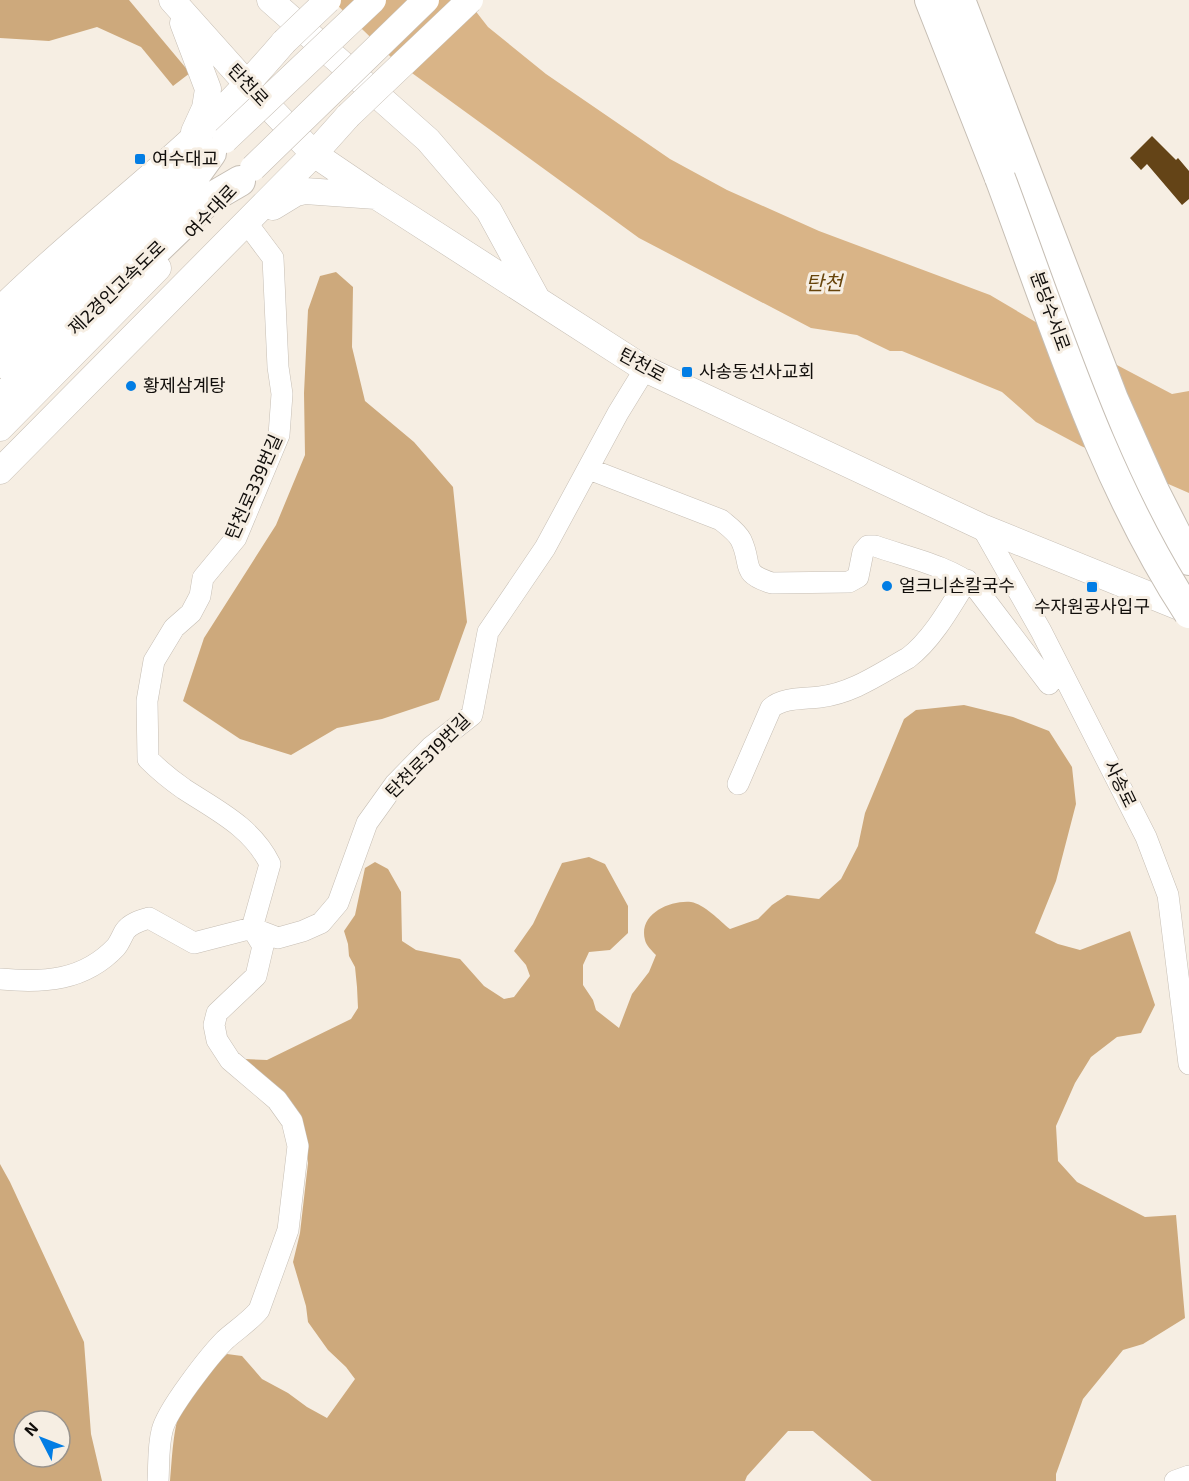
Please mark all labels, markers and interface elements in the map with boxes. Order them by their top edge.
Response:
street label: 탄천로 [224,59,274,110]
place label: 여수대교 [152,147,218,169]
marker: 여수대교 [133,152,147,166]
street label: 여수대로 [180,180,241,243]
street label: 제2경인고속도로 [63,236,169,339]
street label: 분당수서로 [1026,268,1075,353]
water label: 탄천 [806,270,845,294]
street label: 탄천로 [615,342,670,386]
place label: 사송동선사교회 [699,360,815,382]
marker: 사송동선사교회 [680,365,694,379]
place label: 황제삼계탕 [143,374,226,396]
marker: 황제삼계탕 [124,379,138,393]
street label: 탄천로339번길 [220,430,286,543]
place label: 얼크니손칼국수 [899,574,1015,596]
marker: 얼크니손칼국수 [880,579,894,593]
marker: 수자원공사입구 [1085,580,1099,594]
place label: 수자원공사입구 [1034,595,1150,617]
street label: 탄천로319번길 [381,709,474,802]
street label: 사송로 [1100,756,1142,811]
north arrow [12,1409,72,1469]
text: N [20,1418,41,1439]

